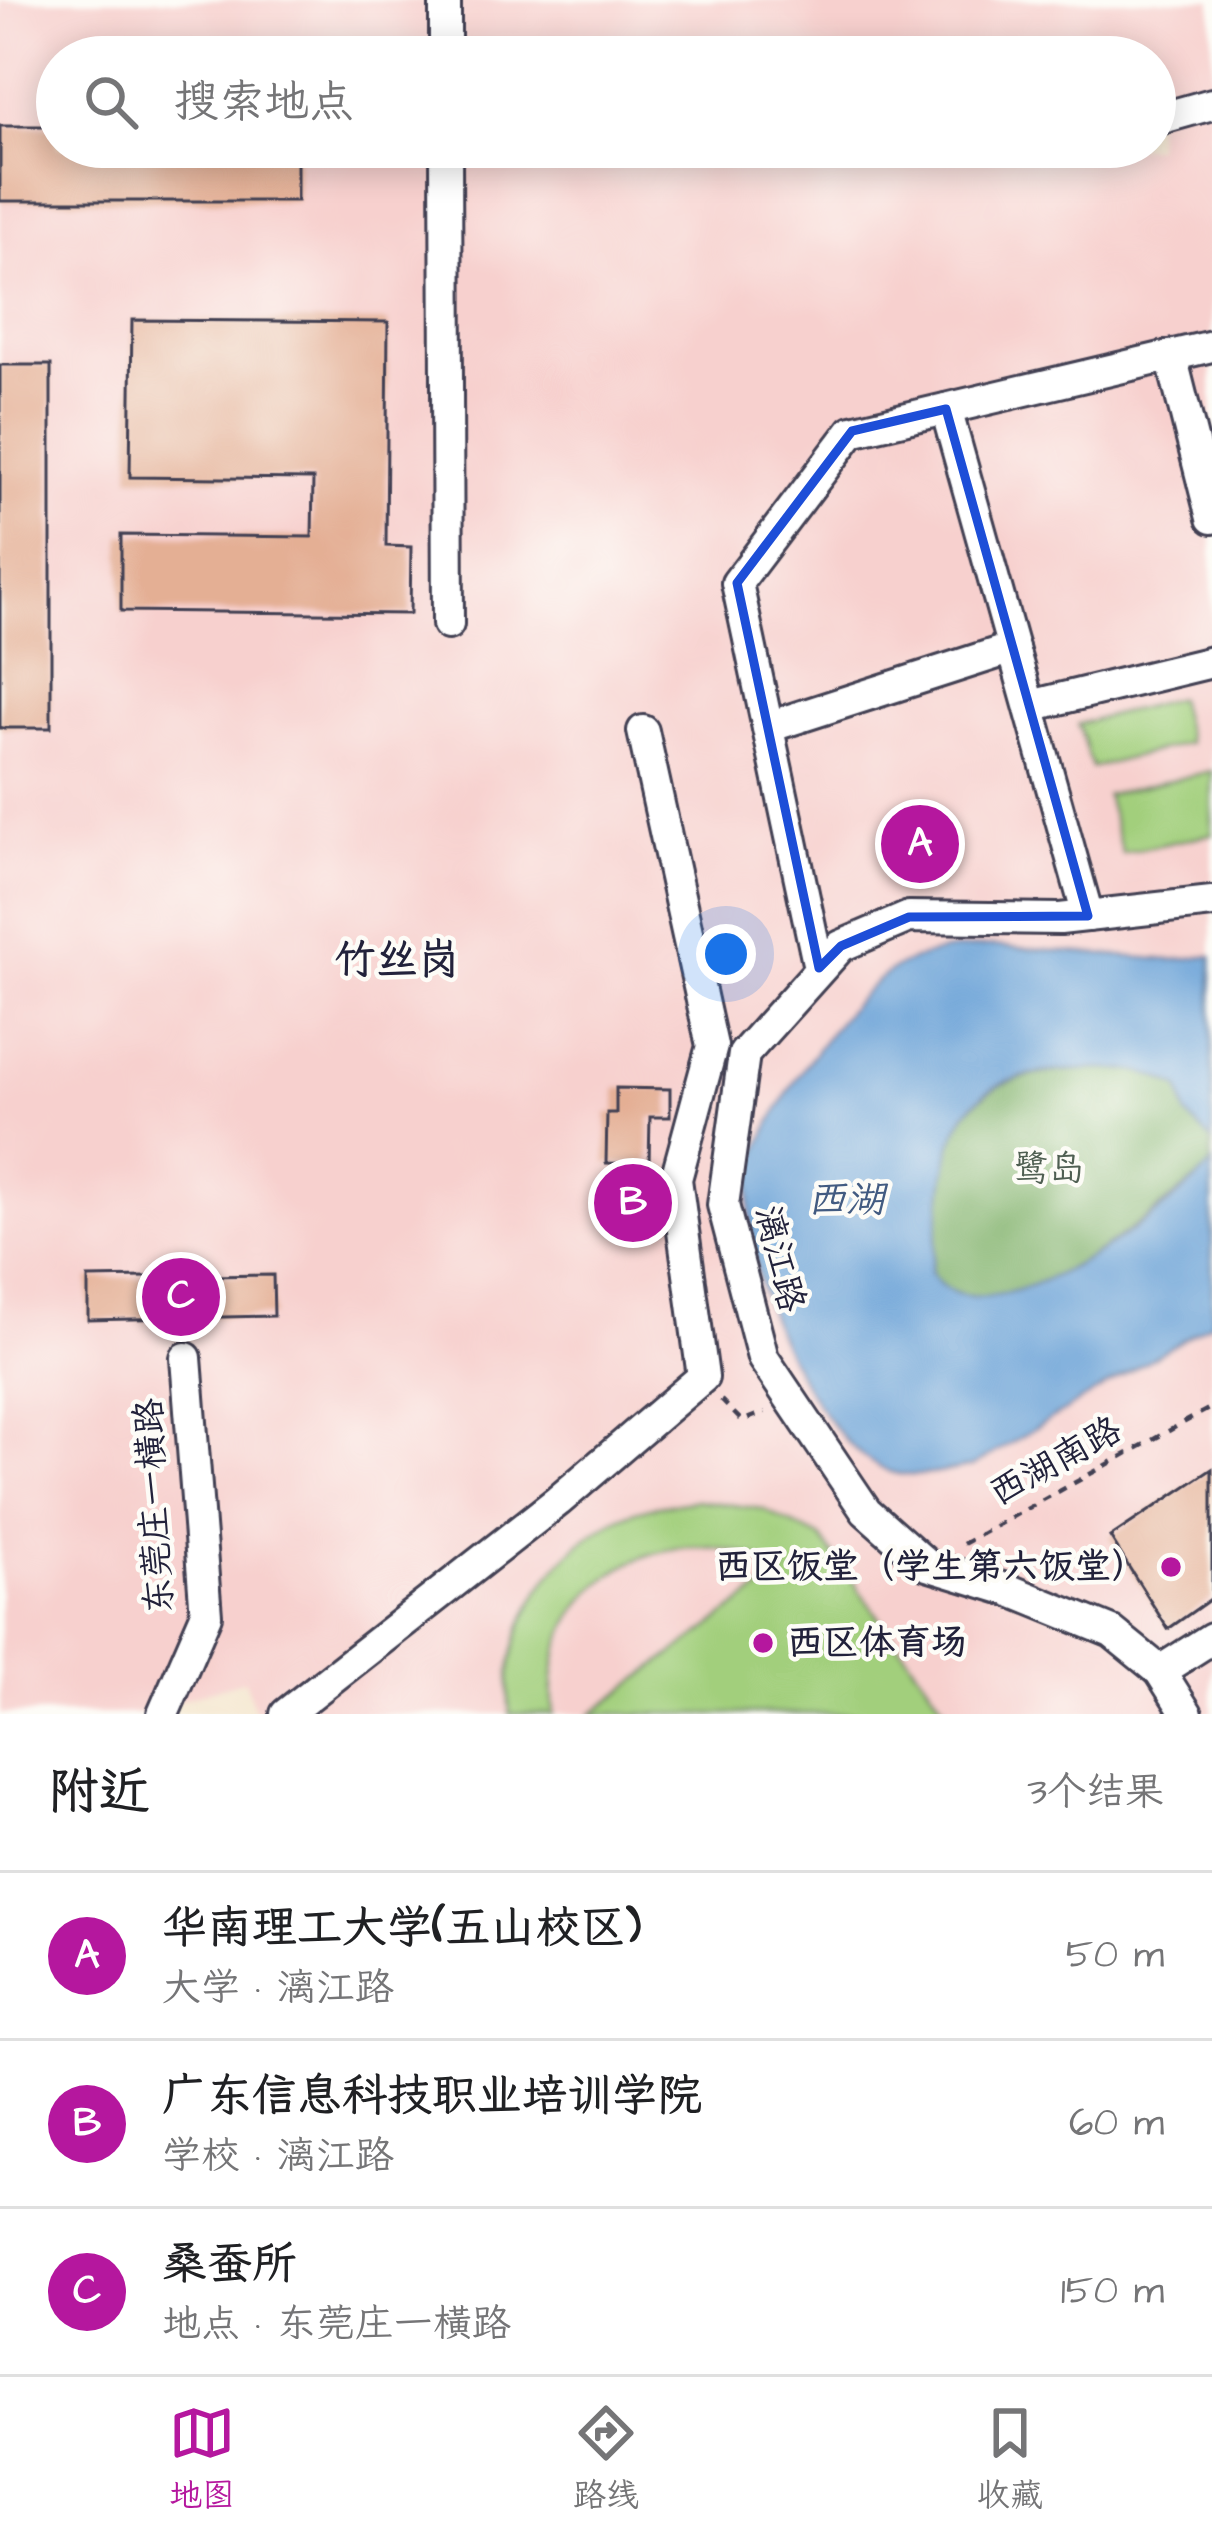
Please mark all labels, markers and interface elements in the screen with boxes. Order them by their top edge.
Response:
search box [36,36,1176,168]
icon: search [78,69,144,135]
text: 搜索地点 [174,72,354,134]
pin: A [881,799,959,889]
your location [696,924,756,984]
district label: 竹丝岗 [334,932,460,990]
park label: 鹭岛 [1013,1144,1085,1195]
pin: B [594,1158,672,1248]
water label: 西湖 [807,1174,889,1228]
street label: 漓江路 [741,1200,817,1318]
pin: C [142,1252,220,1342]
street label: 东莞庄一横路 [124,1397,186,1615]
street label: 西湖南路 [981,1405,1131,1519]
place label: 西区饭堂（学生第六饭堂） [715,1542,1147,1593]
marker: 西区饭堂（学生第六饭堂） [1158,1554,1184,1580]
place label: 西区体育场 [787,1618,967,1669]
marker: 西区体育场 [750,1630,776,1656]
text: 附近 [48,1758,150,1829]
text: 3个结果 [1027,1766,1164,1820]
text: 华南理工大学(五山校区) [162,1898,641,1960]
text: A [75,1929,99,1983]
text: 50 m [1066,1929,1164,1983]
text: 大学 · 漓江路 [162,1962,394,2016]
text: 广东信息科技职业培训学院 [162,2066,702,2128]
text: B [73,2097,101,2151]
text: 60 m [1069,2097,1164,2151]
text: 学校 · 漓江路 [162,2130,394,2184]
text: 桑蚕所 [162,2234,297,2296]
text: C [73,2265,101,2319]
text: 150 m [1061,2265,1164,2319]
text: 地点 · 东莞庄一横路 [162,2298,511,2352]
tab: 地图 [169,2400,235,2519]
tab: 路线 [573,2400,639,2519]
tab: 收藏 [977,2400,1043,2519]

